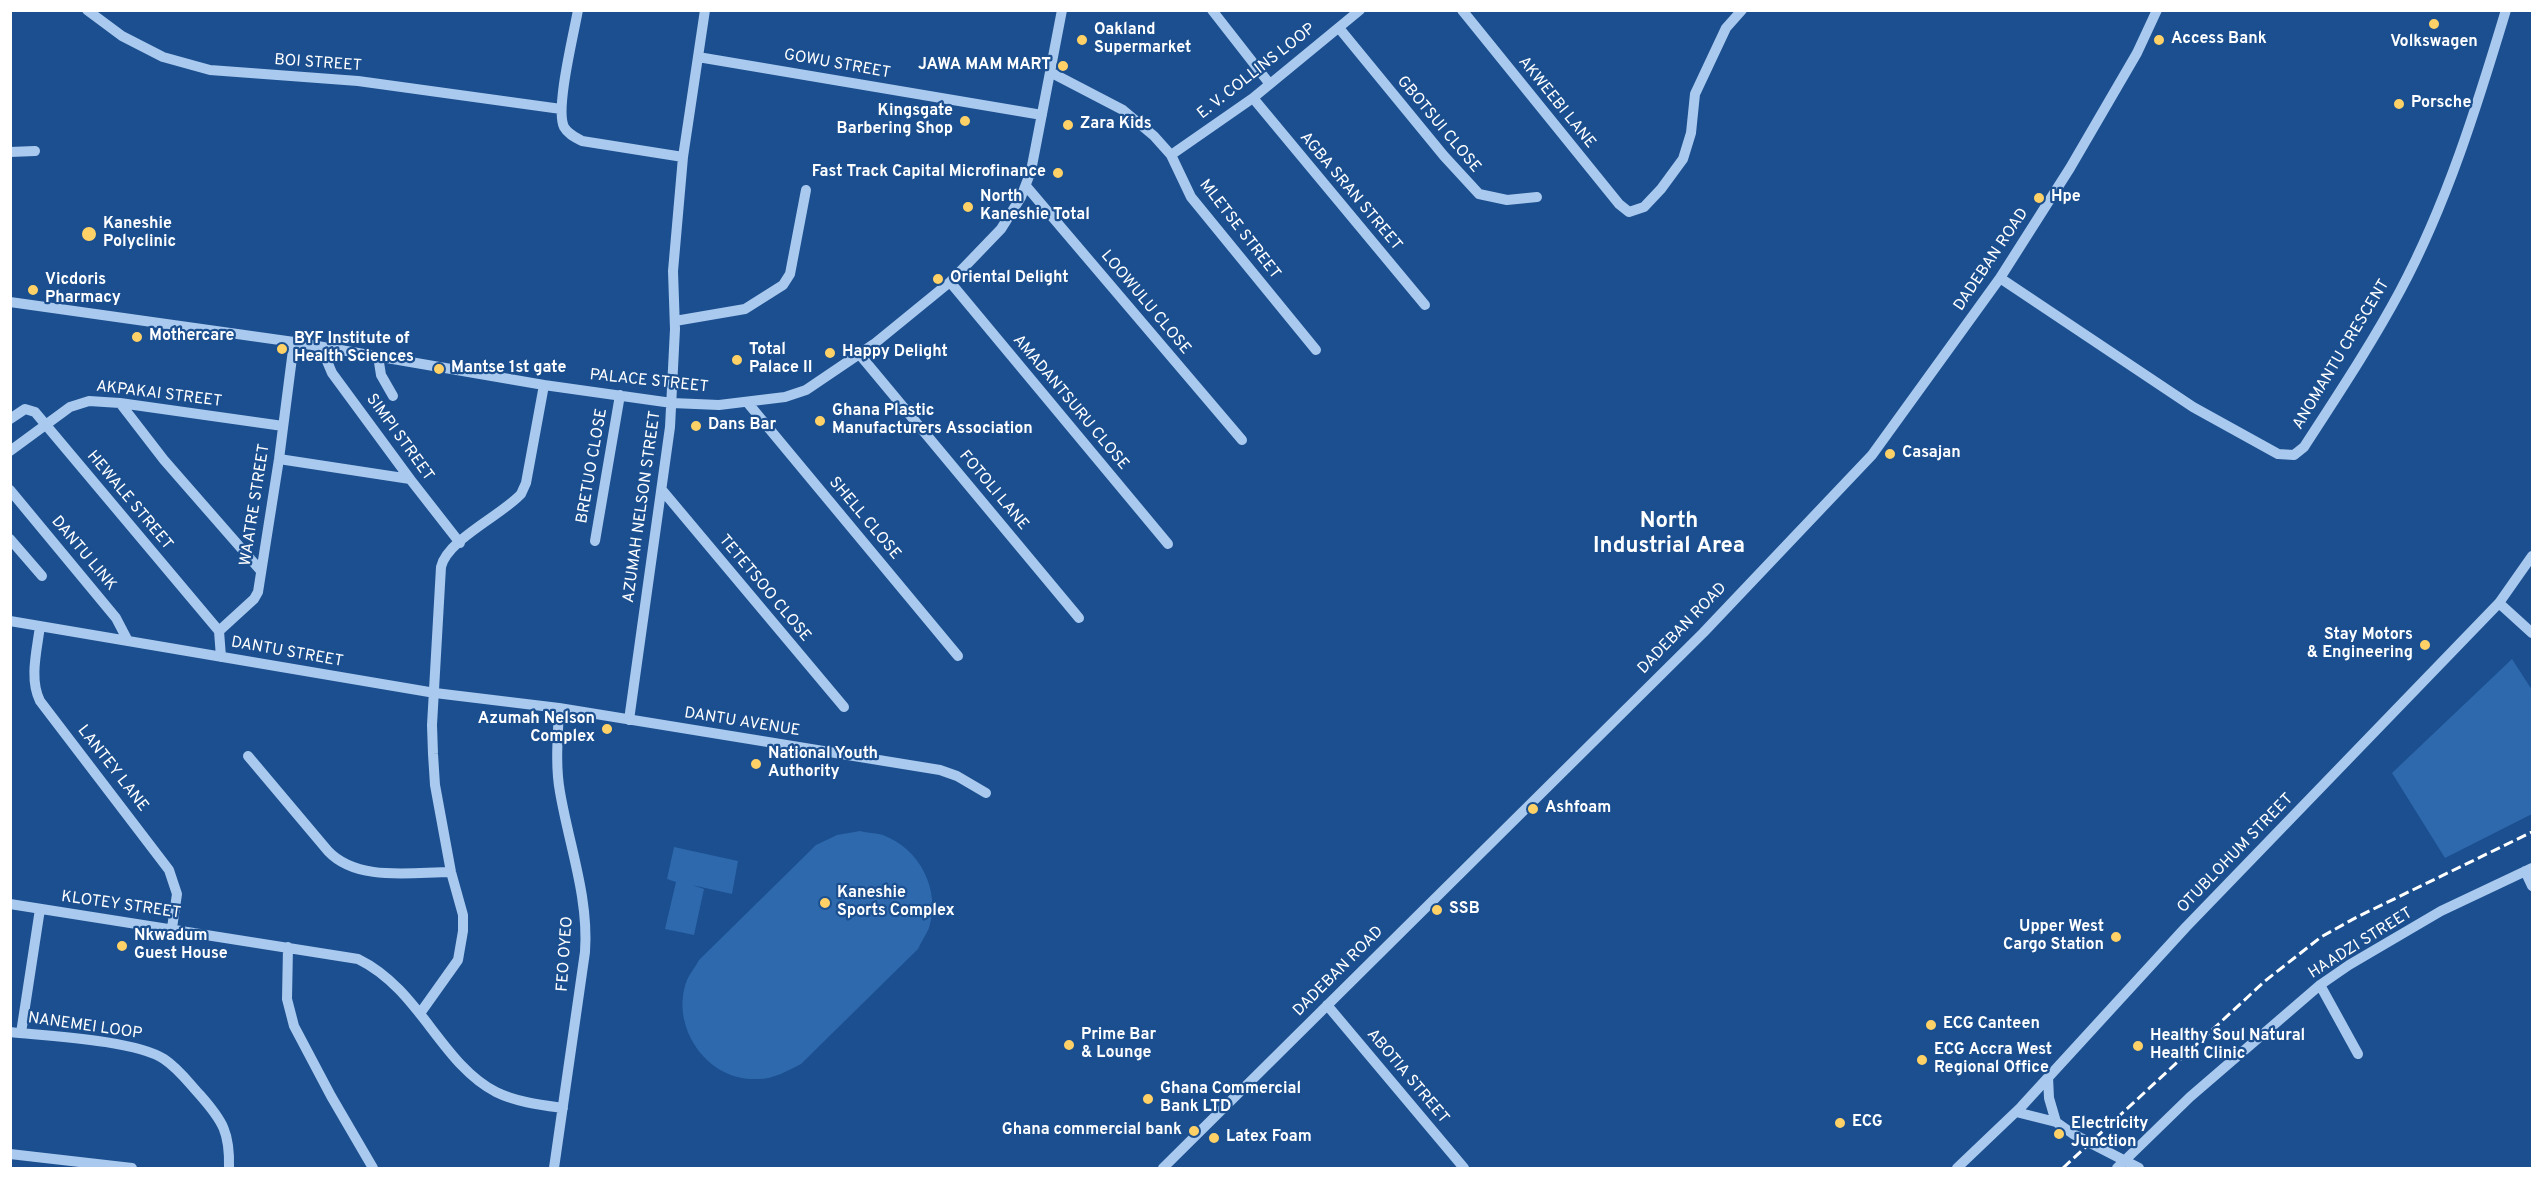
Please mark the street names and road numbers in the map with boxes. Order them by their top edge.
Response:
street label: E. V. COLLINS LOOP [1194,20,1320,124]
street label: GOWU STREET [782,46,892,84]
street label: BOI STREET [273,51,363,77]
street label: AKWEEBI LANE [1513,53,1599,153]
street label: GBOTSUI CLOSE [1392,73,1484,177]
street label: AGBA SRAN STREET [1295,129,1405,255]
street label: MLETSE STREET [1194,176,1284,284]
street label: DADEBAN ROAD [1951,205,2033,315]
street label: LOOWULU CLOSE [1096,247,1194,359]
street label: ANOMANTU CRESCENT [2289,276,2395,434]
street label: AMADANTSURU CLOSE [1008,331,1132,475]
street label: PALACE STREET [589,366,709,398]
street label: AKPAKAI STREET [95,378,223,412]
street label: SIMPI STREET [361,391,437,485]
street label: BRETUO CLOSE [573,407,613,525]
street label: AZUMAH NELSON STREET [620,410,666,604]
street label: WAATRE STREET [237,442,275,568]
street label: HEWALE STREET [82,447,176,555]
street label: FOTOLI LANE [954,447,1032,535]
street label: SHELL CLOSE [824,474,904,564]
street label: DANTU LINK [46,513,120,595]
street label: TETETSOO CLOSE [714,532,814,646]
street label: DADEBAN ROAD [1634,579,1732,679]
street label: DANTU STREET [229,634,345,672]
street label: DANTU AVENUE [683,704,801,742]
street label: LANTEY LANE [72,722,152,816]
street label: OTUBLOHUM STREET [2174,790,2298,918]
street label: KLOTEY STREET [60,888,182,924]
street label: HAADZI STREET [2305,904,2417,984]
street label: FEO OYEO [554,916,578,992]
street label: DADEBAN ROAD [1290,923,1388,1021]
street label: NANEMEI LOOP [27,1009,143,1045]
street label: ABOTIA STREET [1362,1026,1452,1128]

